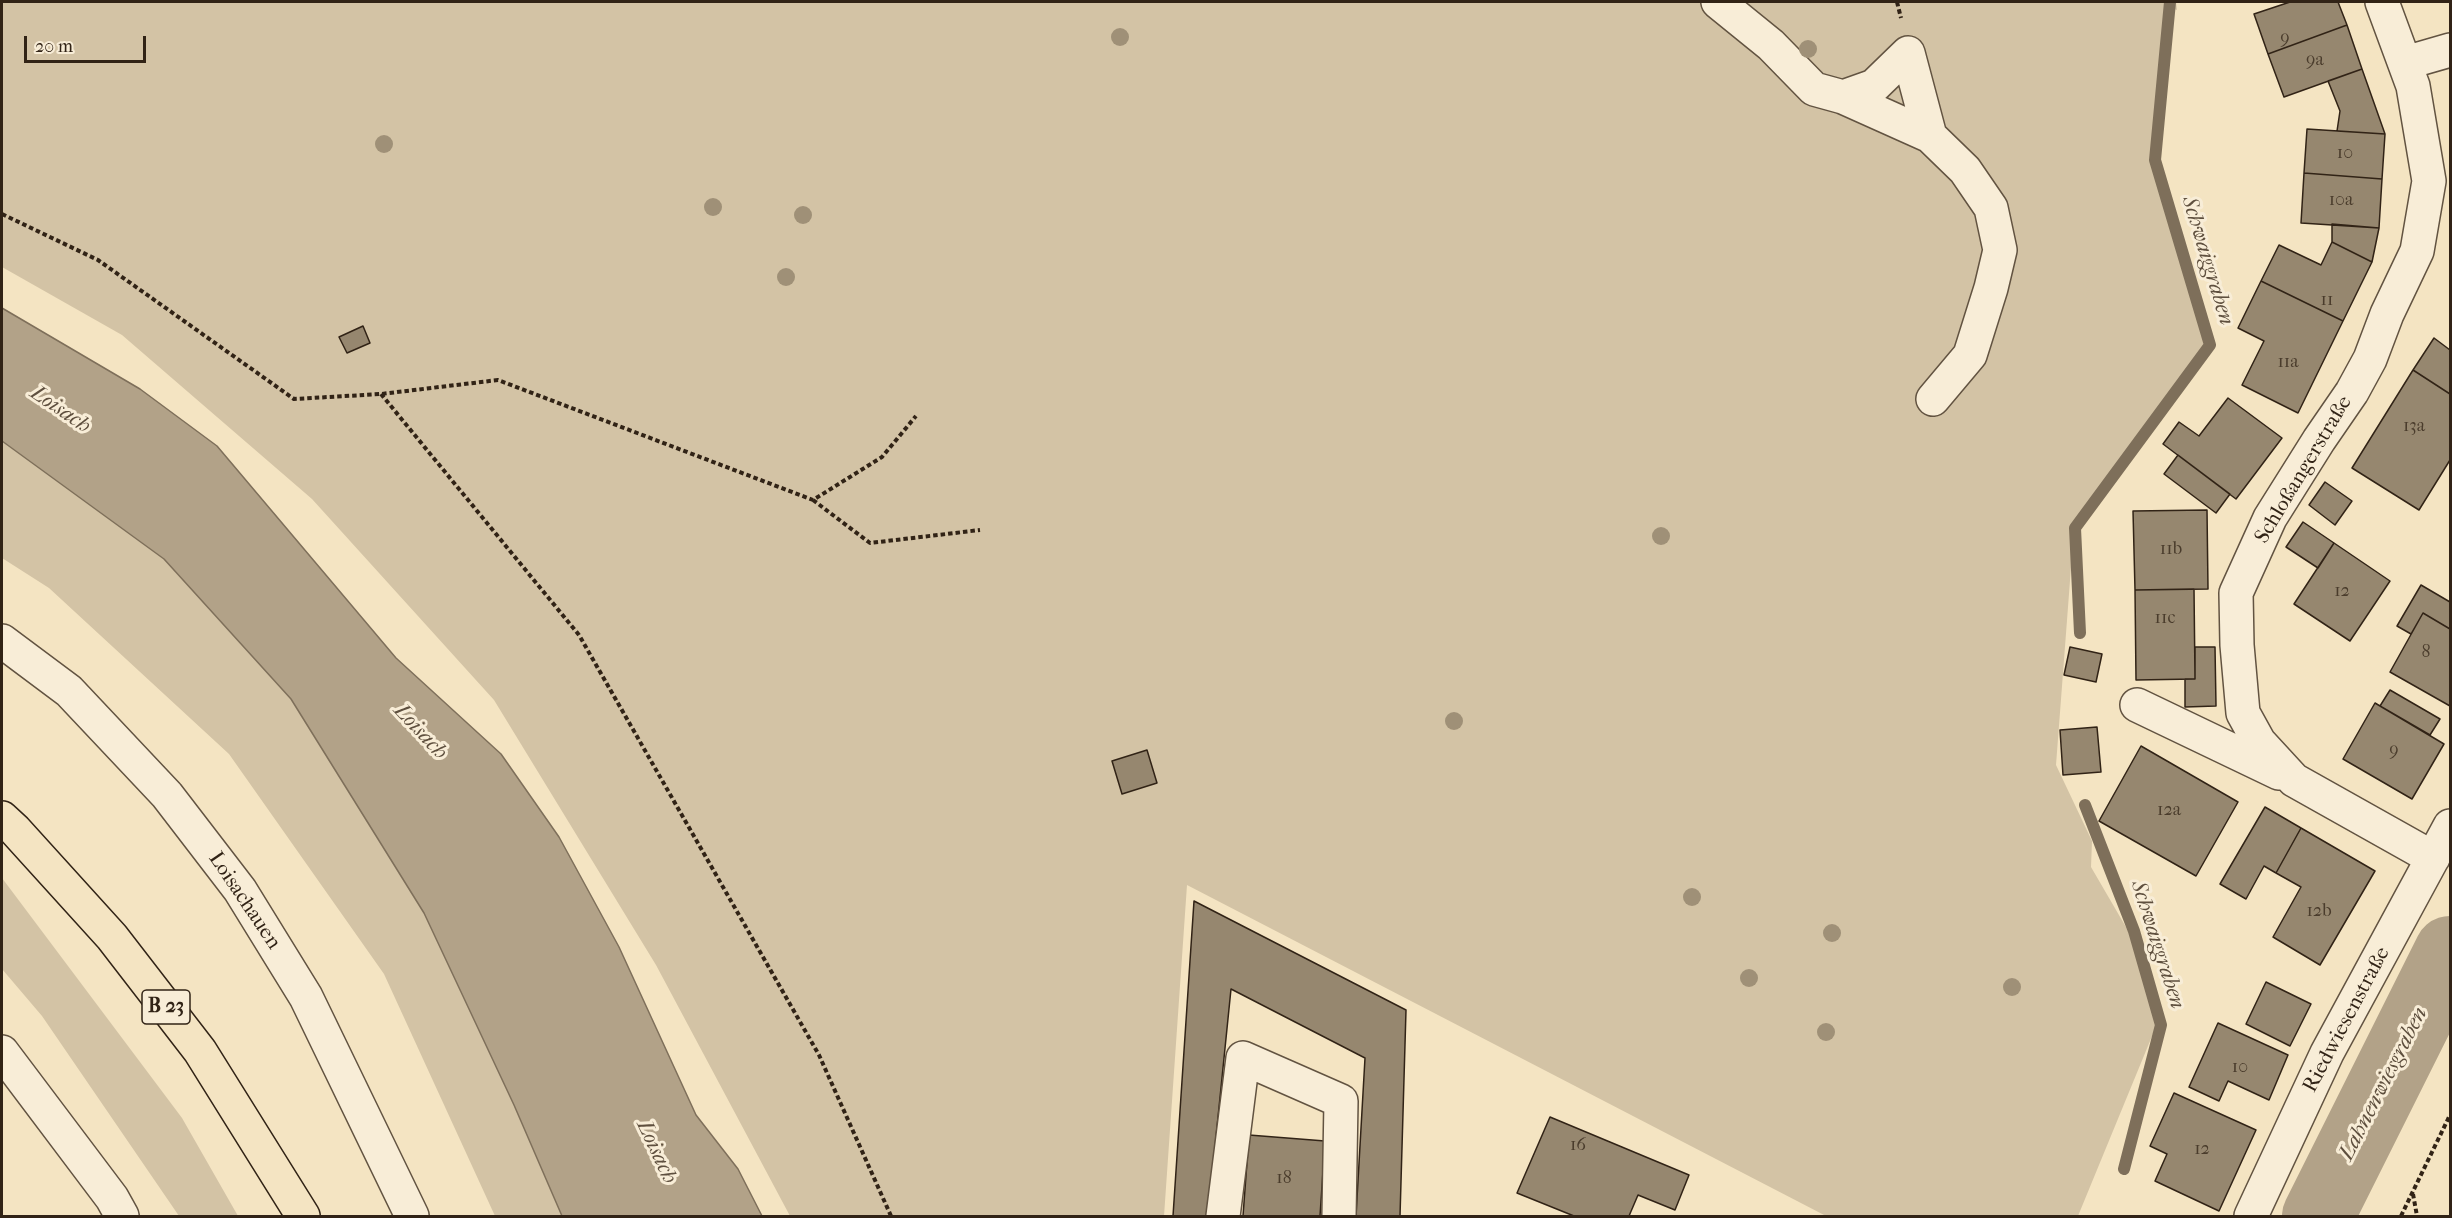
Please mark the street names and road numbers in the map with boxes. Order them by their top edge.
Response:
street label: Schloßangerstraße [2250,392,2358,548]
street label: Loisachauen [202,848,286,954]
street label: Riedwiesenstraße [2298,943,2396,1097]
road number: B 23 [142,990,190,1024]

